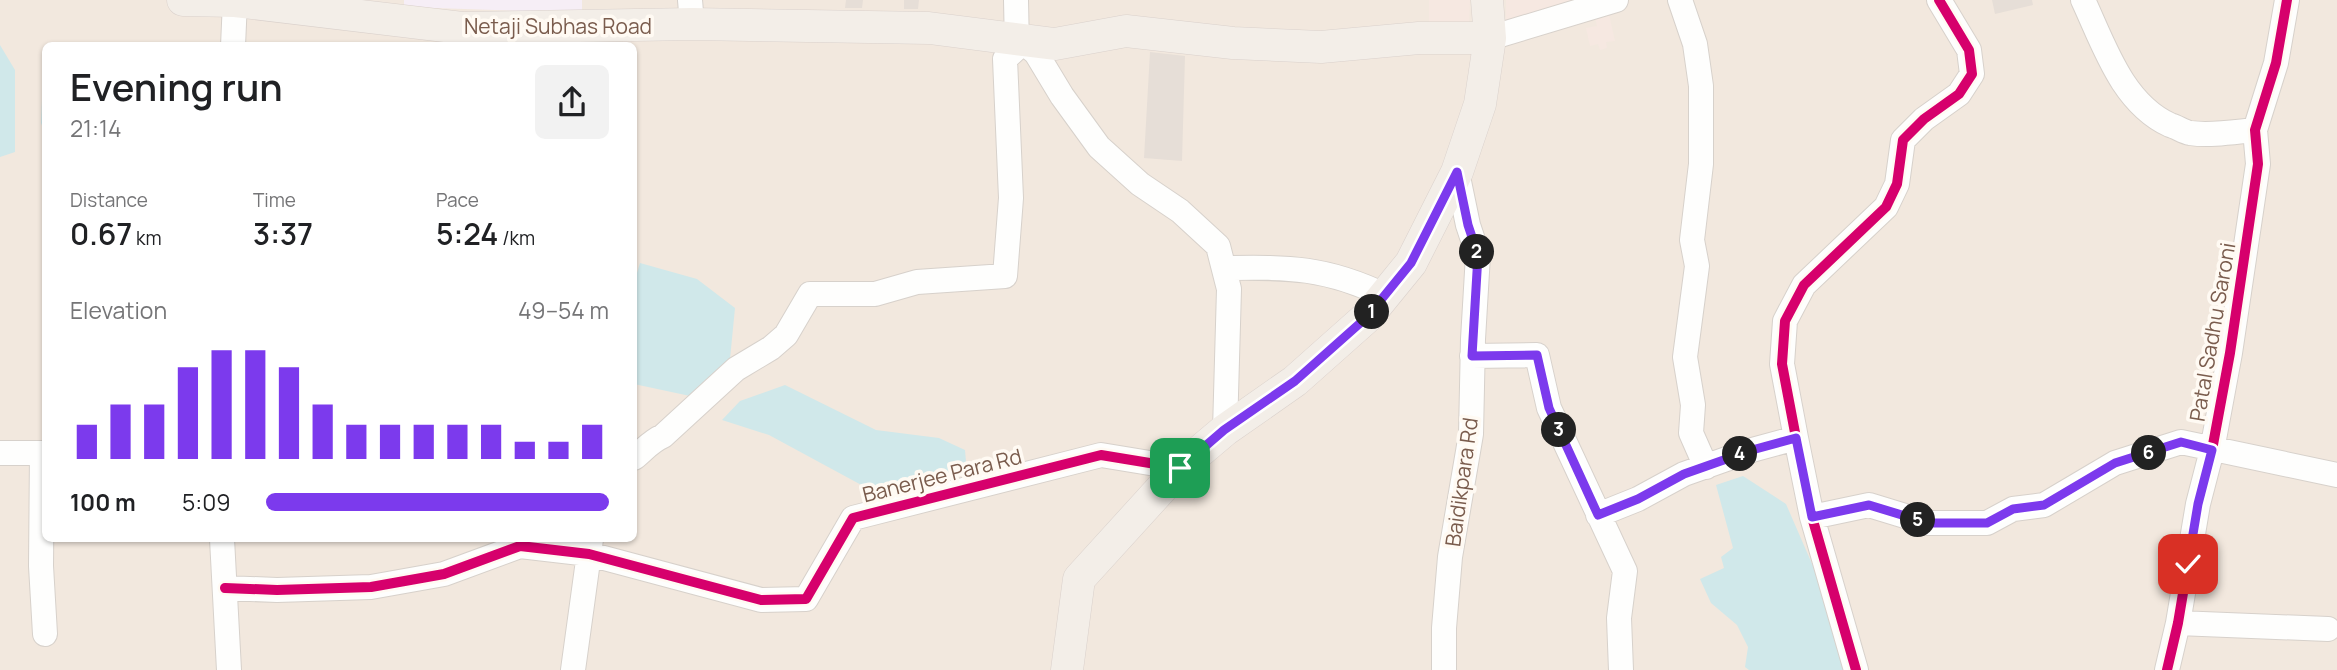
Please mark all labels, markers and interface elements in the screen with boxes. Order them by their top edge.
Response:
street label: Netaji Subhas Road [464,12,652,40]
text: Evening run [70,60,283,112]
button: share [535,65,609,139]
text: 21:14 [70,112,122,144]
text: Distance [70,187,148,213]
text: Time [253,187,296,213]
text: Pace [436,187,479,213]
text: 0.67 [70,213,132,254]
text: 3:37 [253,213,313,254]
text: 5:24 [436,213,498,254]
text: km [132,225,162,251]
text: /km [498,225,535,251]
pin: 2 [1460,234,1494,270]
text: 2 [1471,238,1482,264]
street label: Patal Sadhu Saroni [2182,240,2242,424]
text: Elevation [70,294,167,326]
text: 49–54 m [518,294,609,326]
pin: 1 [1354,294,1390,330]
text: 1 [1367,298,1376,324]
pin: 3 [1542,412,1576,448]
street label: Baidikpara Rd [1438,416,1484,548]
text: 3 [1553,416,1564,442]
pin: 6 [2132,435,2166,470]
pin: 4 [1722,436,1758,472]
pin [1150,438,1210,498]
text: 6 [2143,439,2154,465]
text: 4 [1734,440,1745,466]
street label: Banerjee Para Rd [859,442,1025,508]
icon: arrive [1161,449,1199,487]
text: 100 m [70,486,136,518]
text: 5:09 [182,486,230,518]
pin: 5 [1900,503,1936,538]
text: 5 [1912,506,1923,532]
pin [2158,534,2218,594]
icon: check [2169,545,2207,583]

